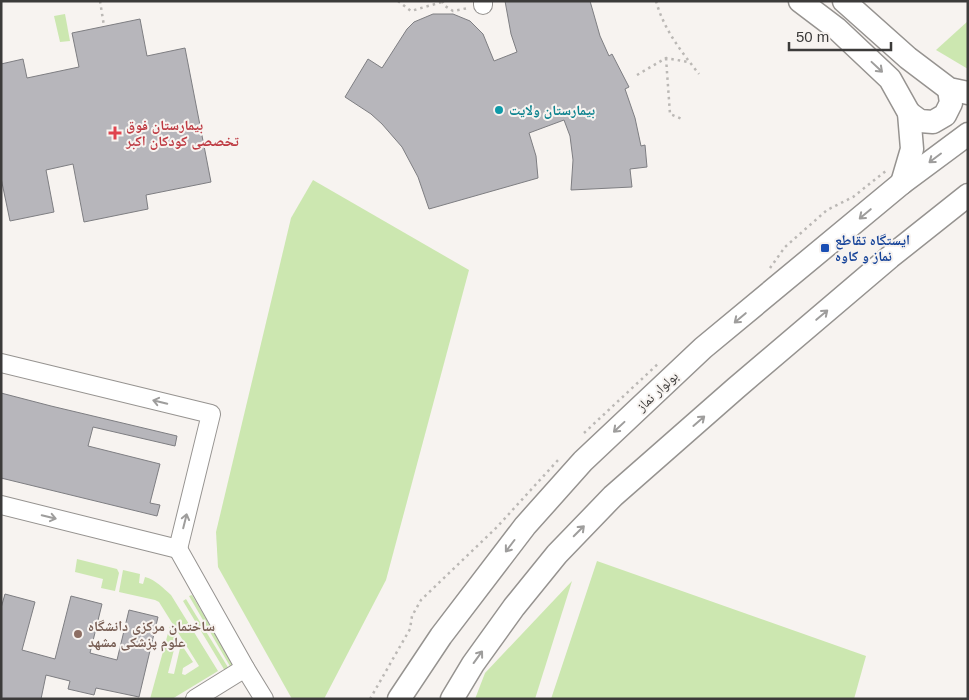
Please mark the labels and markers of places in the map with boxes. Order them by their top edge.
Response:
place label: بیمارستان ولایت [509,102,595,119]
marker: بیمارستان ولایت [493,104,505,116]
place label: بیمارستان فوق تخصصی کودکان اکبر [125,117,239,150]
marker: بیمارستان فوق تخصصی کودکان اکبر [108,126,122,140]
place label: ایستگاه تقاطع نماز و کاوه [835,232,910,264]
marker: ایستگاه تقاطع نماز و کاوه [819,242,831,254]
place label: ساختمان مرکزی دانشگاه علوم پزشکی مشهد [88,618,215,652]
marker: ساختمان مرکزی دانشگاه علوم پزشکی مشهد [72,628,84,640]

